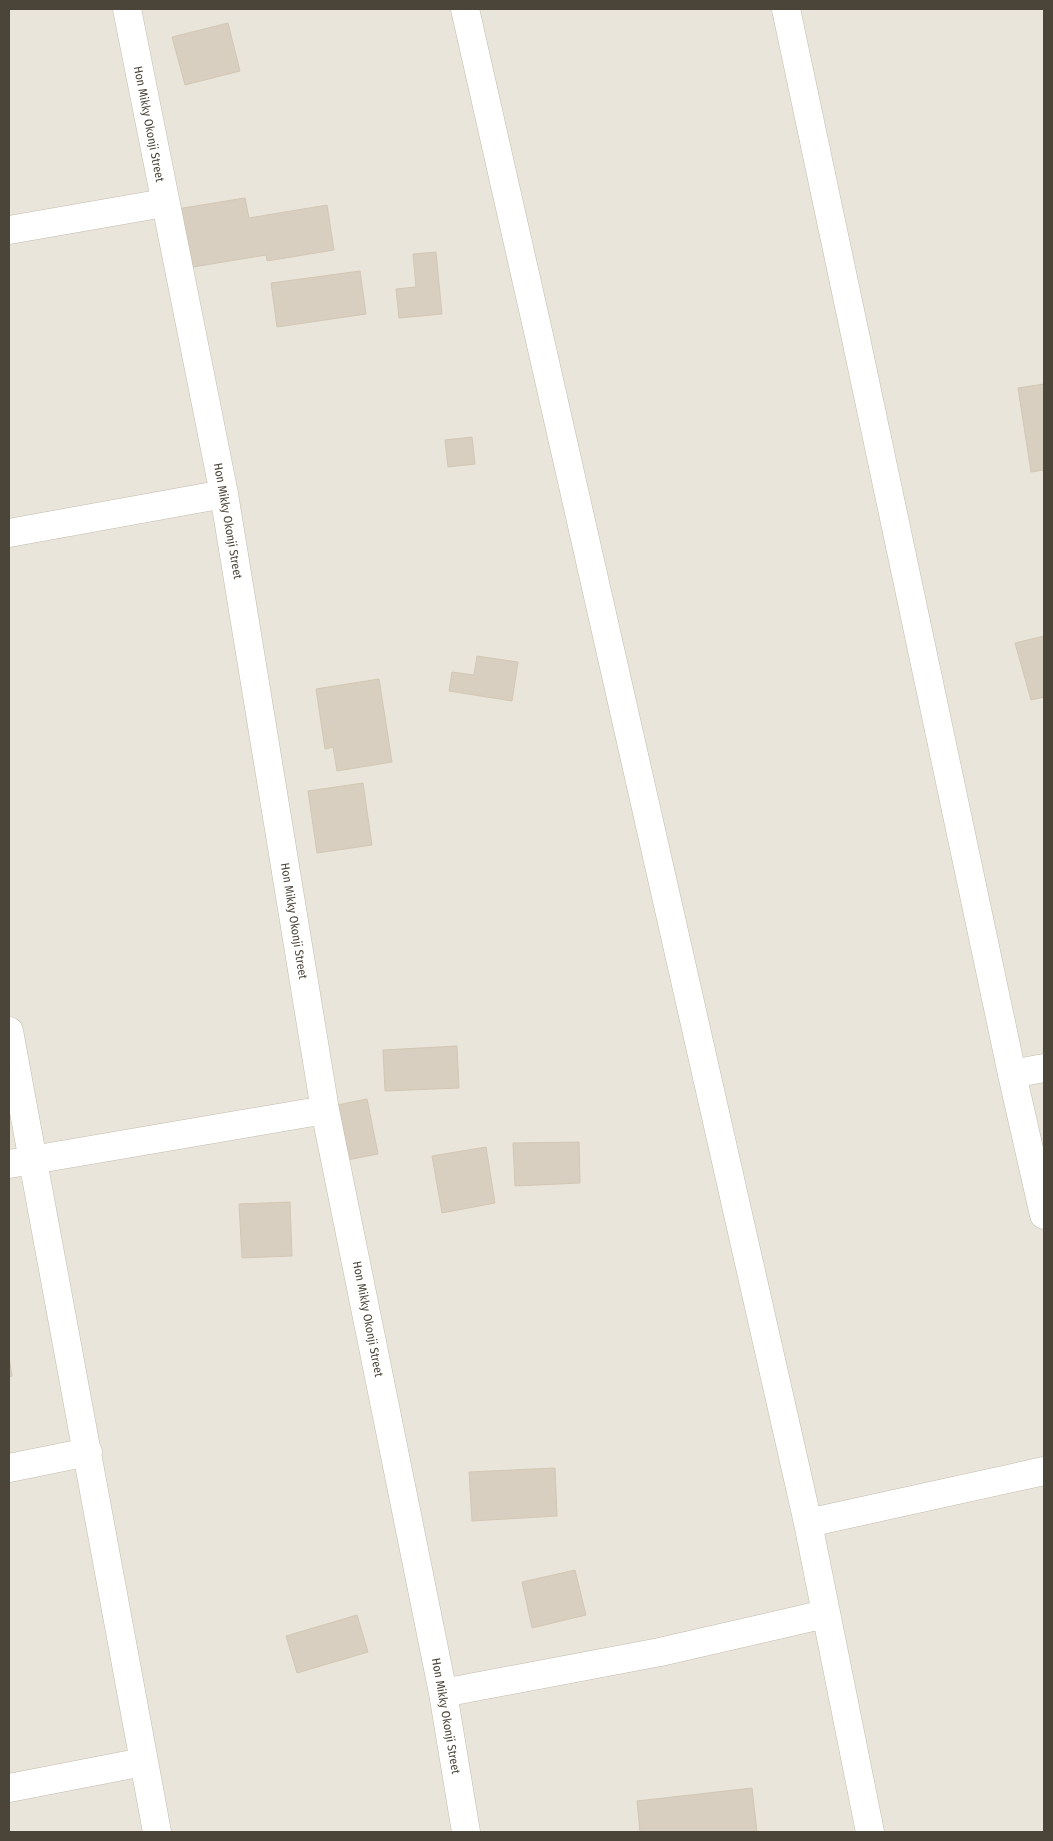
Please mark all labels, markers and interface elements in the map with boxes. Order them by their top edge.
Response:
street label: Hon Mikky Okonji Street [131,65,167,183]
street label: Hon Mikky Okonji Street [211,462,245,580]
street label: Hon Mikky Okonji Street [278,862,310,980]
street label: Hon Mikky Okonji Street [350,1260,386,1378]
street label: Hon Mikky Okonji Street [429,1657,463,1775]

